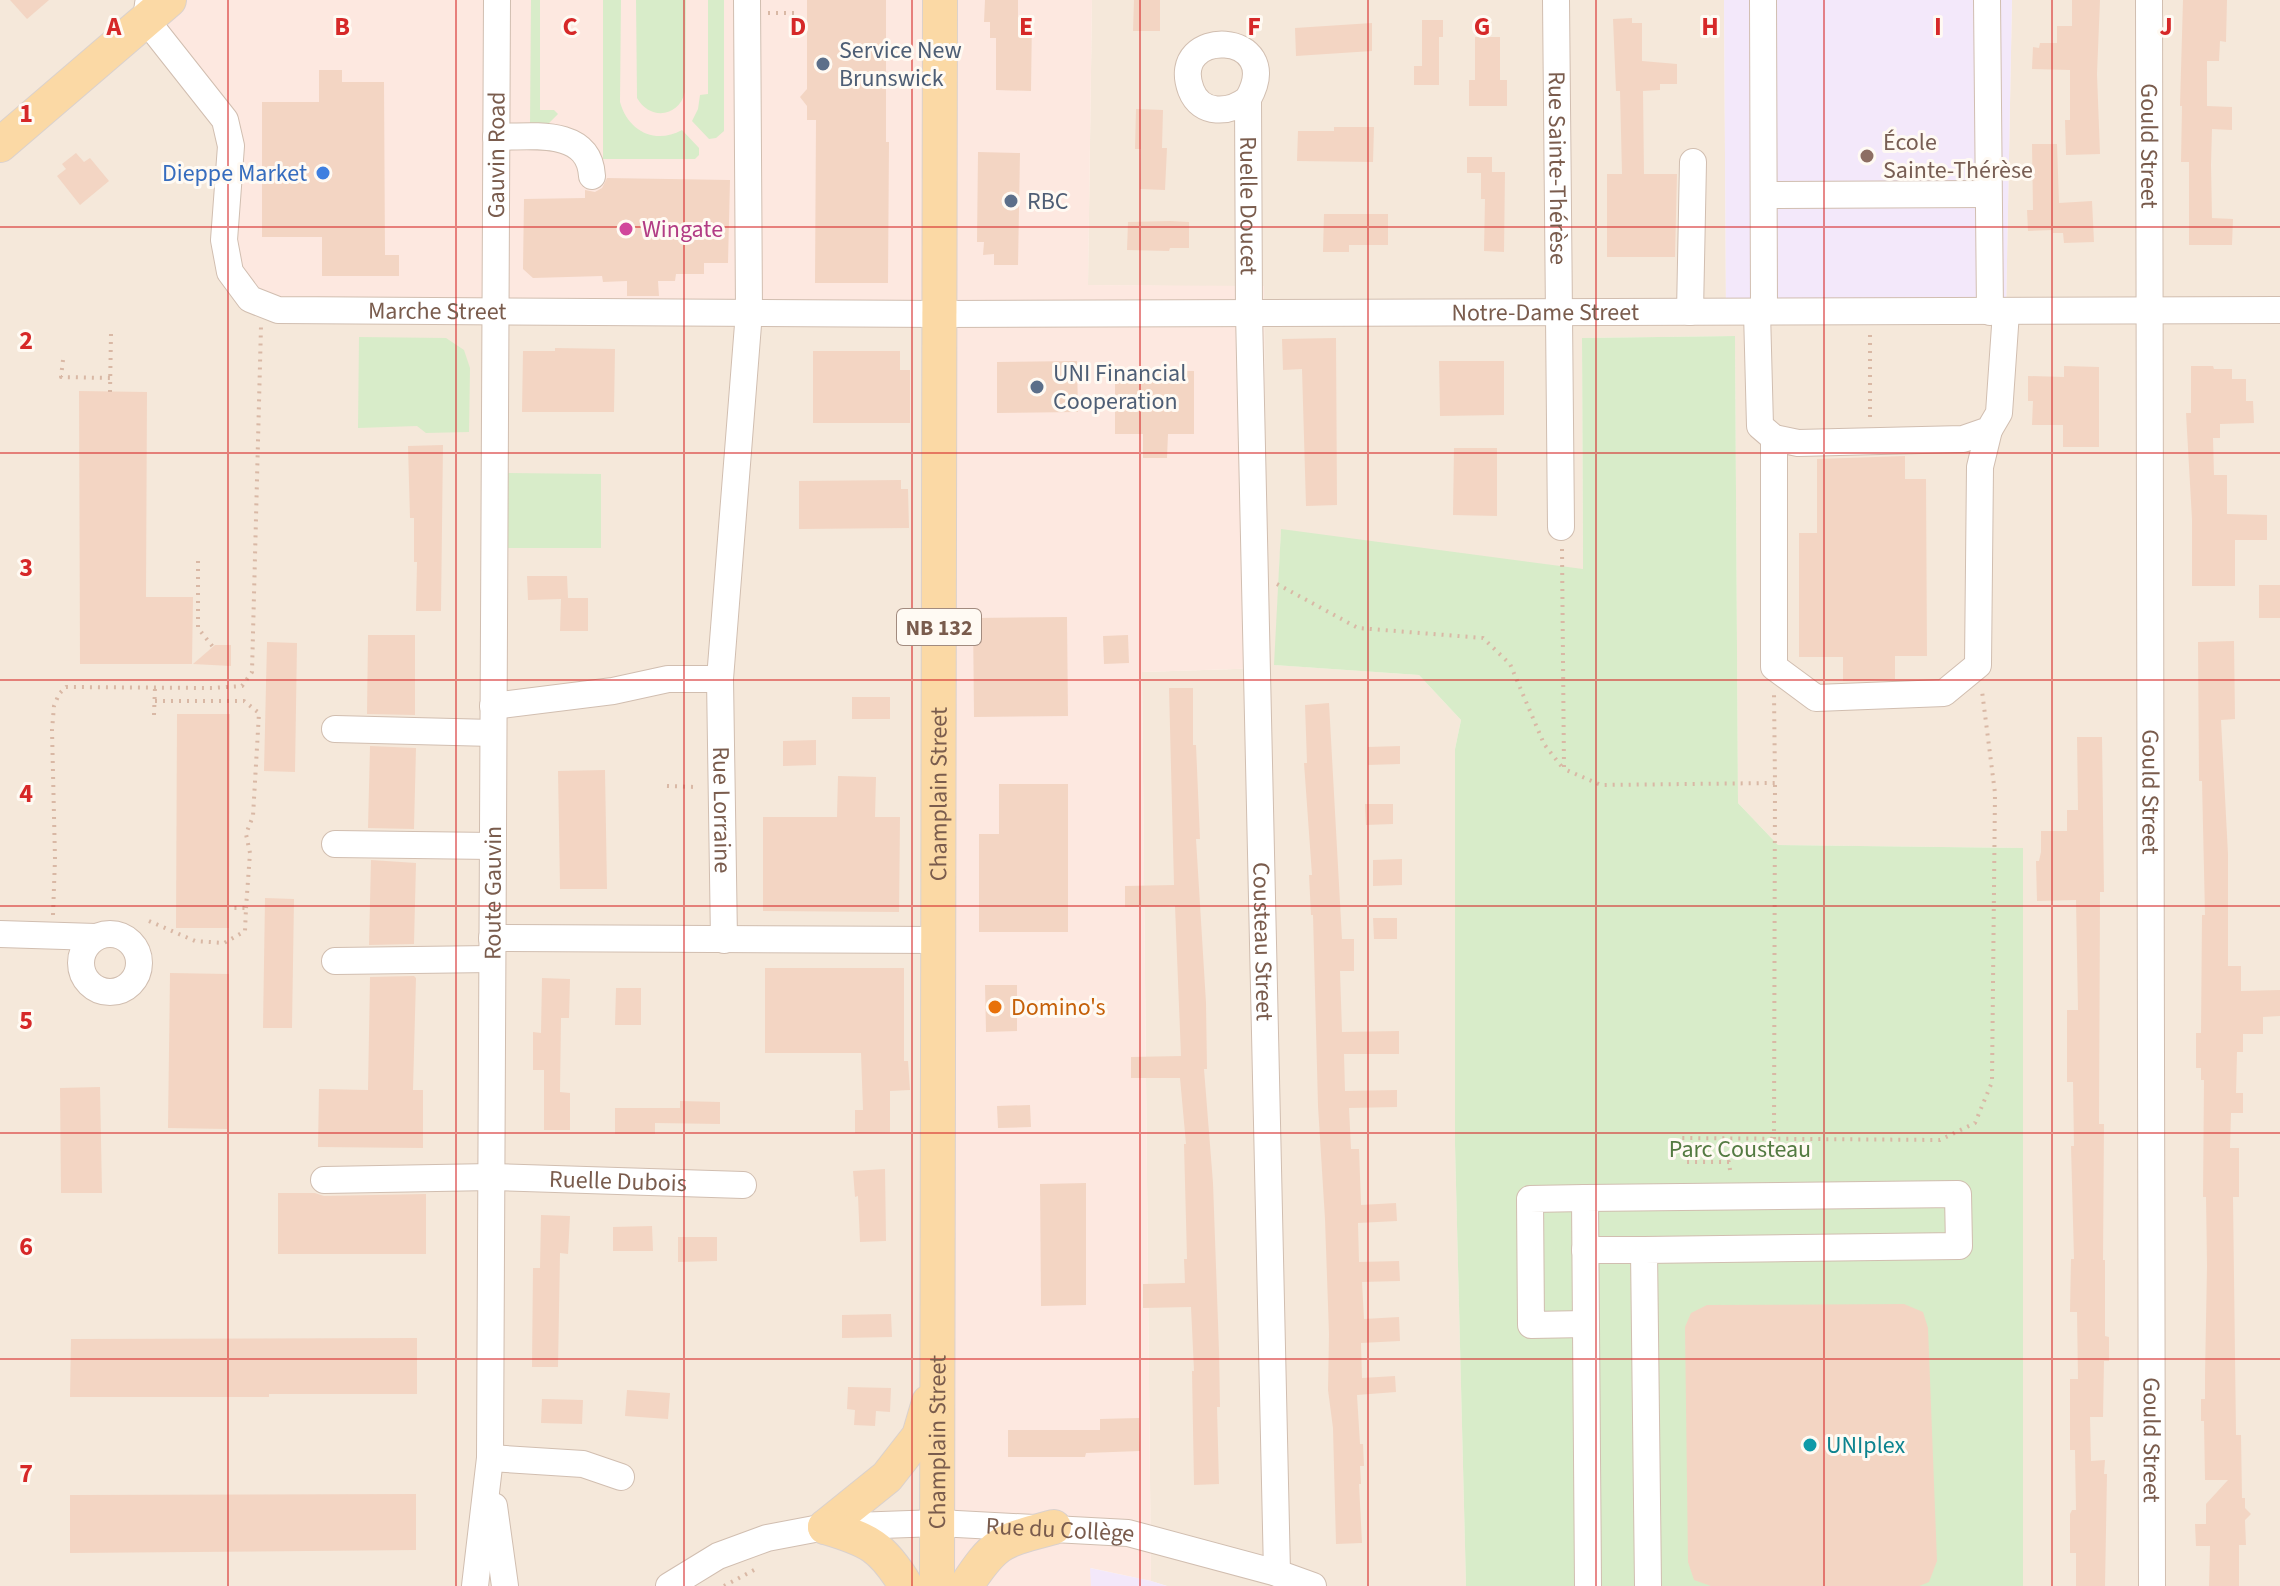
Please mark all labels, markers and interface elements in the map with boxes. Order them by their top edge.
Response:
text: A [106,8,123,45]
text: B [334,8,350,45]
text: C [562,8,578,45]
text: D [790,8,806,45]
text: E [1019,8,1033,45]
text: F [1247,8,1261,45]
text: G [1474,8,1490,45]
text: H [1701,8,1719,45]
text: I [1934,8,1942,45]
text: J [2159,8,2173,45]
place label: Service New Brunswick [839,33,962,96]
marker: Service New Brunswick [814,55,832,73]
street label: Rue Sainte-Thérèse [1539,71,1576,265]
street label: Gould Street [2131,83,2166,209]
street label: Gauvin Road [479,92,515,218]
text: 1 [19,95,33,132]
place label: École Sainte-Thérèse [1883,125,2033,188]
street label: Ruelle Doucet [1230,136,1266,275]
marker: École Sainte-Thérèse [1858,147,1876,165]
place label: Dieppe Market [162,156,307,191]
marker: Dieppe Market [314,164,332,182]
place label: RBC [1027,184,1068,219]
marker: RBC [1002,192,1020,210]
place label: Wingate [642,212,723,247]
marker: Wingate [617,220,635,238]
street label: Marche Street [368,294,507,329]
street label: Notre-Dame Street [1451,295,1639,330]
text: 2 [19,322,33,359]
place label: UNI Financial Cooperation [1053,356,1186,419]
marker: UNI Financial Cooperation [1028,378,1046,396]
text: 3 [19,549,33,586]
road number: NB 132 [897,609,981,645]
street label: Champlain Street [921,707,957,881]
street label: Gould Street [2132,729,2168,855]
street label: Rue Lorraine [703,746,740,874]
text: 4 [19,775,33,812]
street label: Route Gauvin [475,826,511,960]
street label: Cousteau Street [1243,862,1282,1021]
place label: Domino's [1011,990,1106,1025]
marker: Domino's [986,998,1004,1016]
text: 5 [19,1002,33,1039]
park label: Parc Cousteau [1669,1132,1811,1167]
street label: Ruelle Dubois [549,1162,687,1201]
text: 6 [19,1228,33,1265]
street label: Champlain Street [920,1355,955,1529]
street label: Gould Street [2134,1377,2169,1503]
place label: UNIplex [1826,1428,1905,1463]
marker: UNIplex [1801,1436,1819,1454]
text: 7 [19,1455,33,1492]
street label: Rue du Collège [985,1509,1139,1552]

